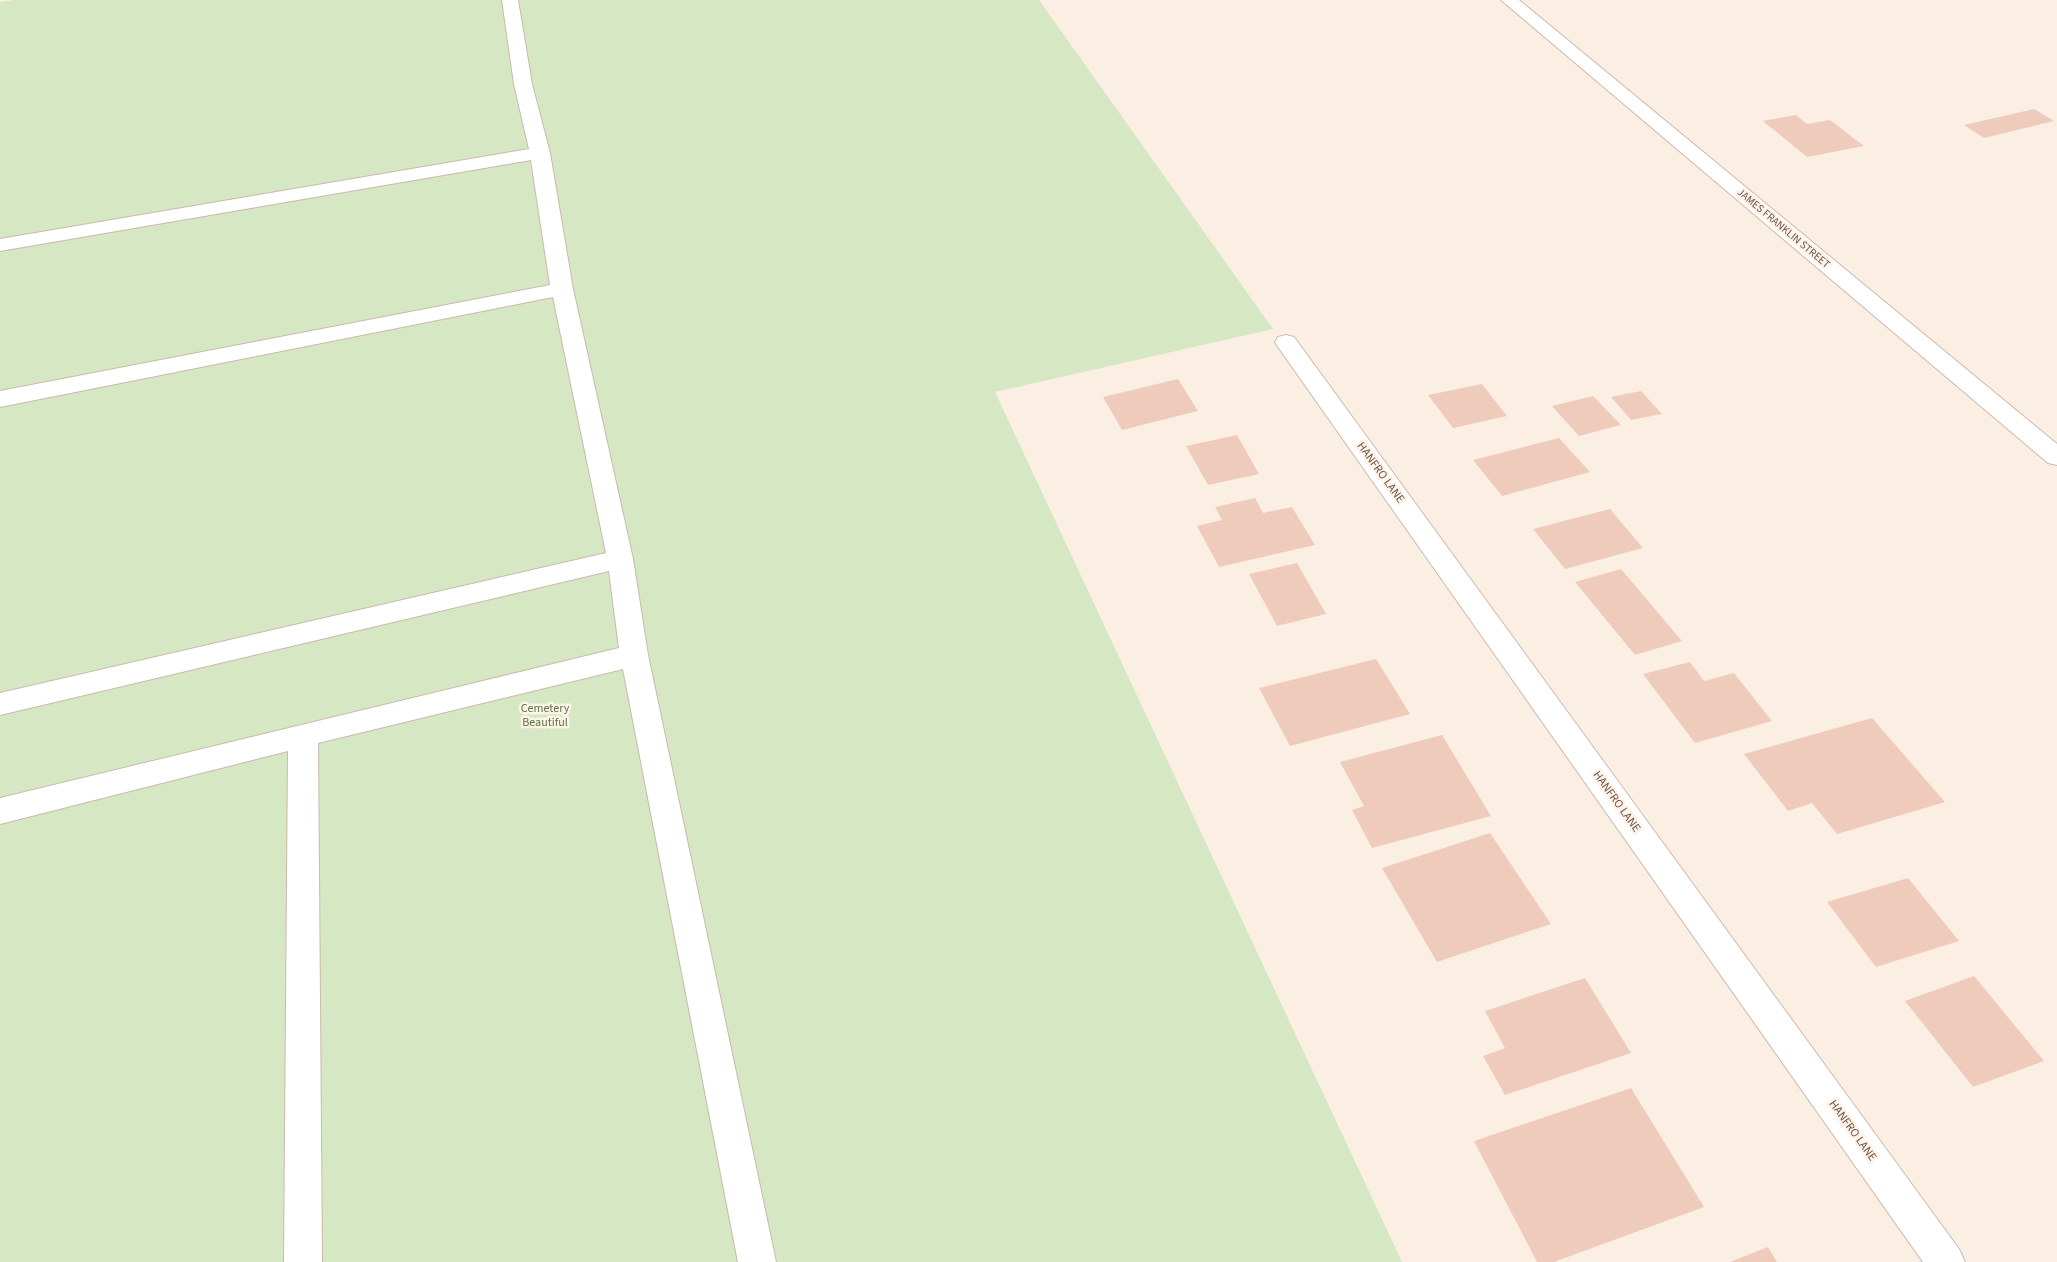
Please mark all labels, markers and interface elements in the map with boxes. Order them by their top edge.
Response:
street label: JAMES FRANKLIN STREET [1734,186,1832,272]
street label: HANFRO LANE [1353,440,1407,506]
park label: Cemetery Beautiful [521,702,569,730]
street label: HANFRO LANE [1589,769,1643,835]
street label: HANFRO LANE [1825,1098,1879,1164]

